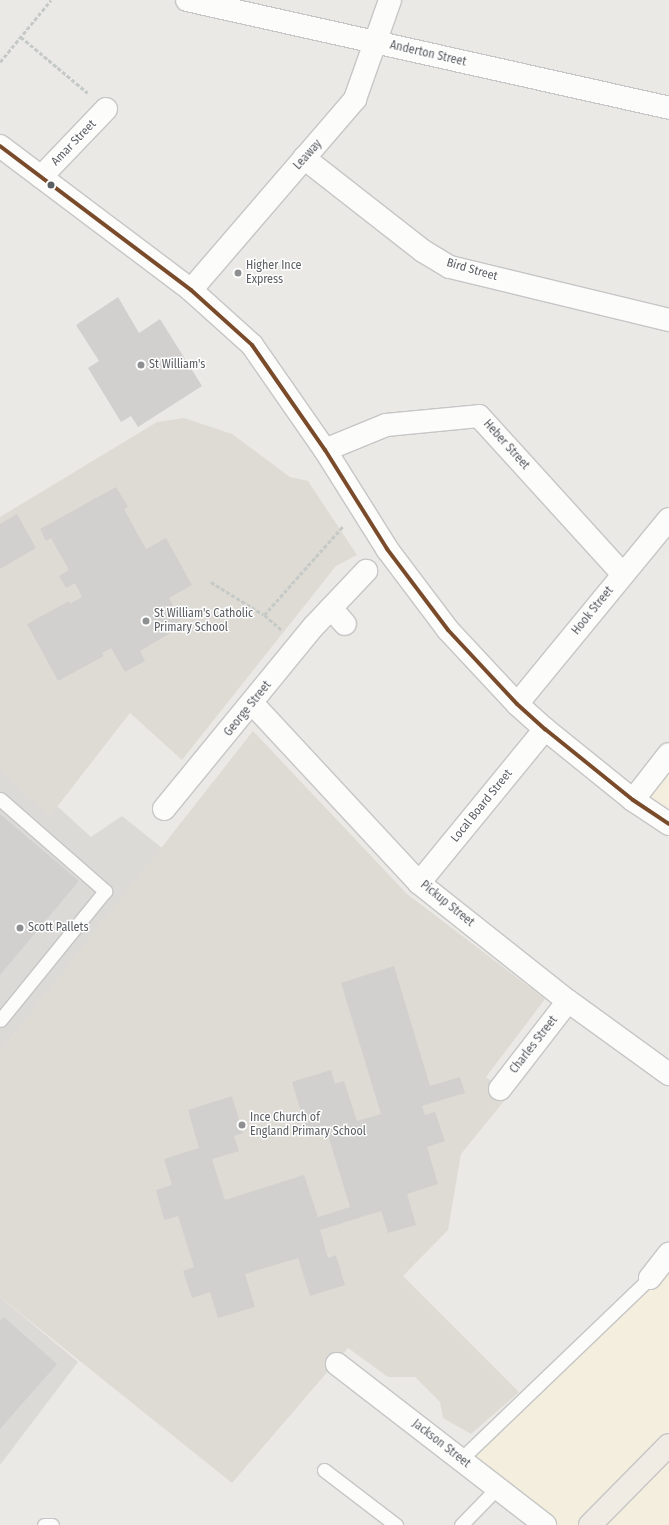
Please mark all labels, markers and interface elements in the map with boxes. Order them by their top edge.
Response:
street label: Anderton Street [388,38,468,70]
street label: Amar Street [49,117,99,169]
street label: Leaway [291,137,325,173]
unlabelled marker [46,180,56,190]
street label: Bird Street [445,256,499,284]
place label: Higher Ince Express [246,259,301,287]
marker: Higher Ince Express [233,268,243,278]
place label: St William's [149,358,205,372]
marker: St William's [136,360,146,370]
street label: Heber Street [480,417,532,473]
street label: Hook Street [569,584,617,638]
place label: St William's Catholic Primary School [154,607,253,635]
marker: St William's Catholic Primary School [141,616,151,626]
street label: George Street [221,678,275,740]
street label: Local Board Street [448,767,516,845]
street label: Pickup Street [417,878,477,930]
place label: Scott Pallets [28,921,89,935]
marker: Scott Pallets [15,923,25,933]
street label: Charles Street [507,1013,561,1077]
place label: Ince Church of England Primary School [250,1111,366,1139]
marker: Ince Church of England Primary School [237,1120,247,1130]
street label: Jackson Street [409,1417,473,1471]

